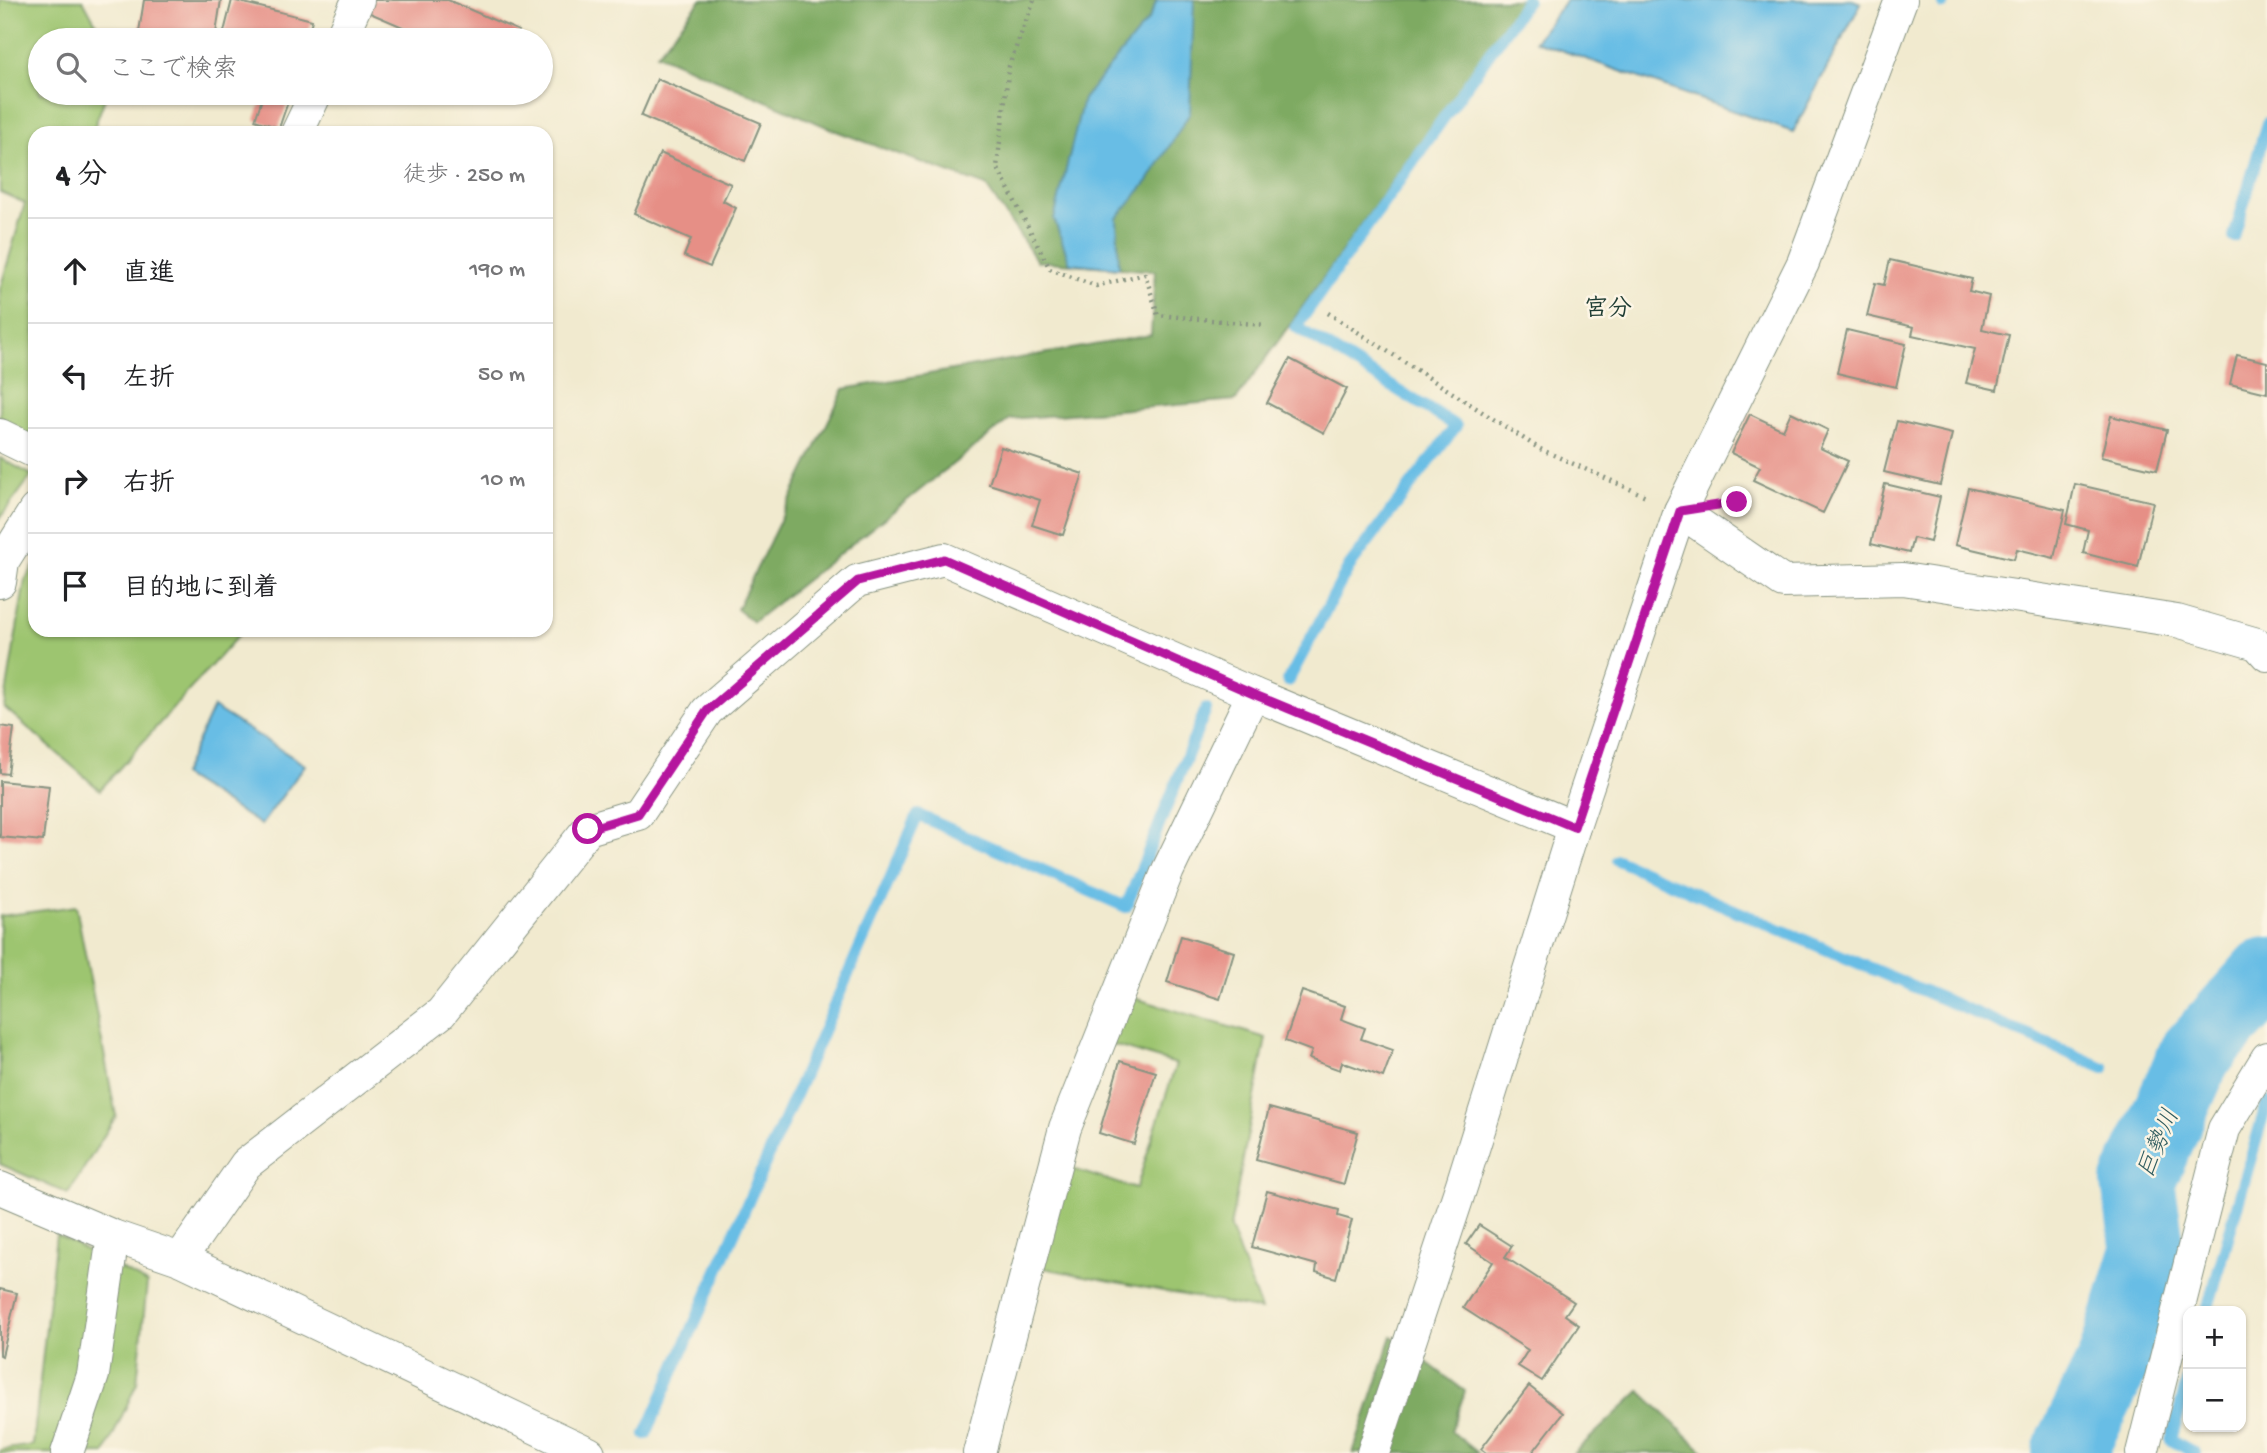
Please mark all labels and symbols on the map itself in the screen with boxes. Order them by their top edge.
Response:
district label: 宮分 [1584,295,1632,325]
route end [1721,486,1752,517]
route start [572,813,603,844]
water label: 巨勢川 [2132,1105,2188,1183]

